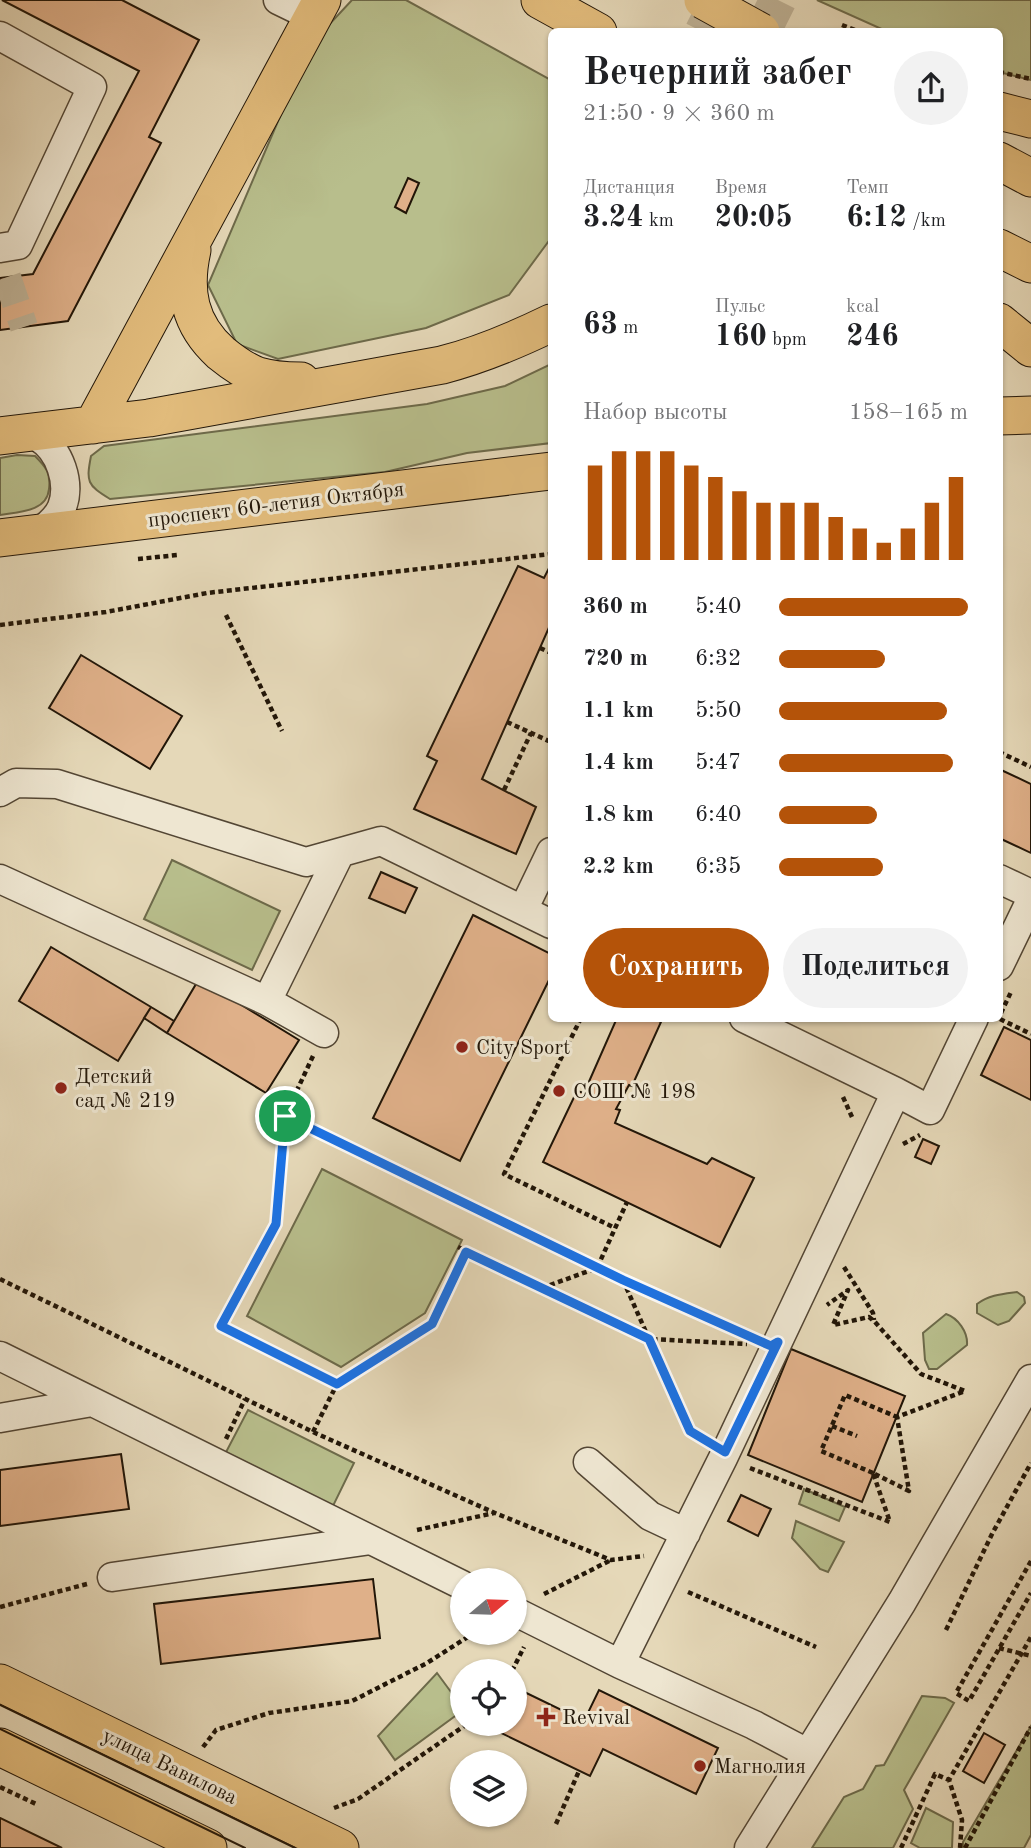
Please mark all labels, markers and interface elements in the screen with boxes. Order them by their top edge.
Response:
button: share [894,51,968,125]
text: Вечерний забег [583,55,852,93]
text: 21:50 · 9 × 360 m [583,102,775,125]
text: Дистанция [583,179,675,198]
text: Время [715,179,767,198]
text: Темп [846,179,889,198]
text: 3.24 [583,203,644,233]
text: 20:05 [715,203,793,233]
text: 6:12 [846,203,907,233]
text: km [644,212,674,231]
text: /km [907,212,946,231]
text: Пульс [715,298,765,317]
text: kcal [846,298,879,317]
text: 63 [583,310,618,340]
text: m [618,319,638,338]
text: 160 [715,322,767,352]
text: 246 [846,322,899,352]
text: bpm [767,331,807,350]
text: Набор высоты [583,401,727,424]
text: 158–165 m [849,401,968,424]
street label: проспект 60-летия Октября [147,479,406,532]
text: 360 m [583,595,648,618]
text: 5:40 [695,595,741,618]
text: 720 m [583,647,648,670]
text: 6:32 [695,647,741,670]
text: 1.1 km [583,699,654,722]
text: 5:50 [695,699,741,722]
text: 1.4 km [583,751,654,774]
text: 5:47 [695,751,741,774]
text: 1.8 km [583,803,654,826]
text: 6:40 [695,803,741,826]
text: 2.2 km [583,855,654,878]
text: 6:35 [695,855,741,878]
button: Сохранить [583,928,769,1008]
button: Поделиться [783,928,968,1008]
place label: City Sport [476,1038,570,1059]
marker: City Sport [454,1039,470,1055]
place label: Детский сад № 219 [75,1067,176,1112]
marker: Детский сад № 219 [53,1080,69,1096]
place label: СОШ № 198 [573,1082,696,1103]
marker: СОШ № 198 [551,1083,567,1099]
pin [255,1086,315,1146]
icon: arrive [266,1097,304,1135]
north arrow [450,1568,527,1645]
map controls [450,1568,527,1827]
button: locate [450,1659,527,1736]
marker: Revival [536,1707,556,1727]
place label: Revival [562,1708,630,1729]
street label: улица Вавилова [99,1726,240,1809]
button: layers [450,1750,527,1827]
place label: Магнолия [714,1757,806,1778]
marker: Магнолия [692,1758,708,1774]

